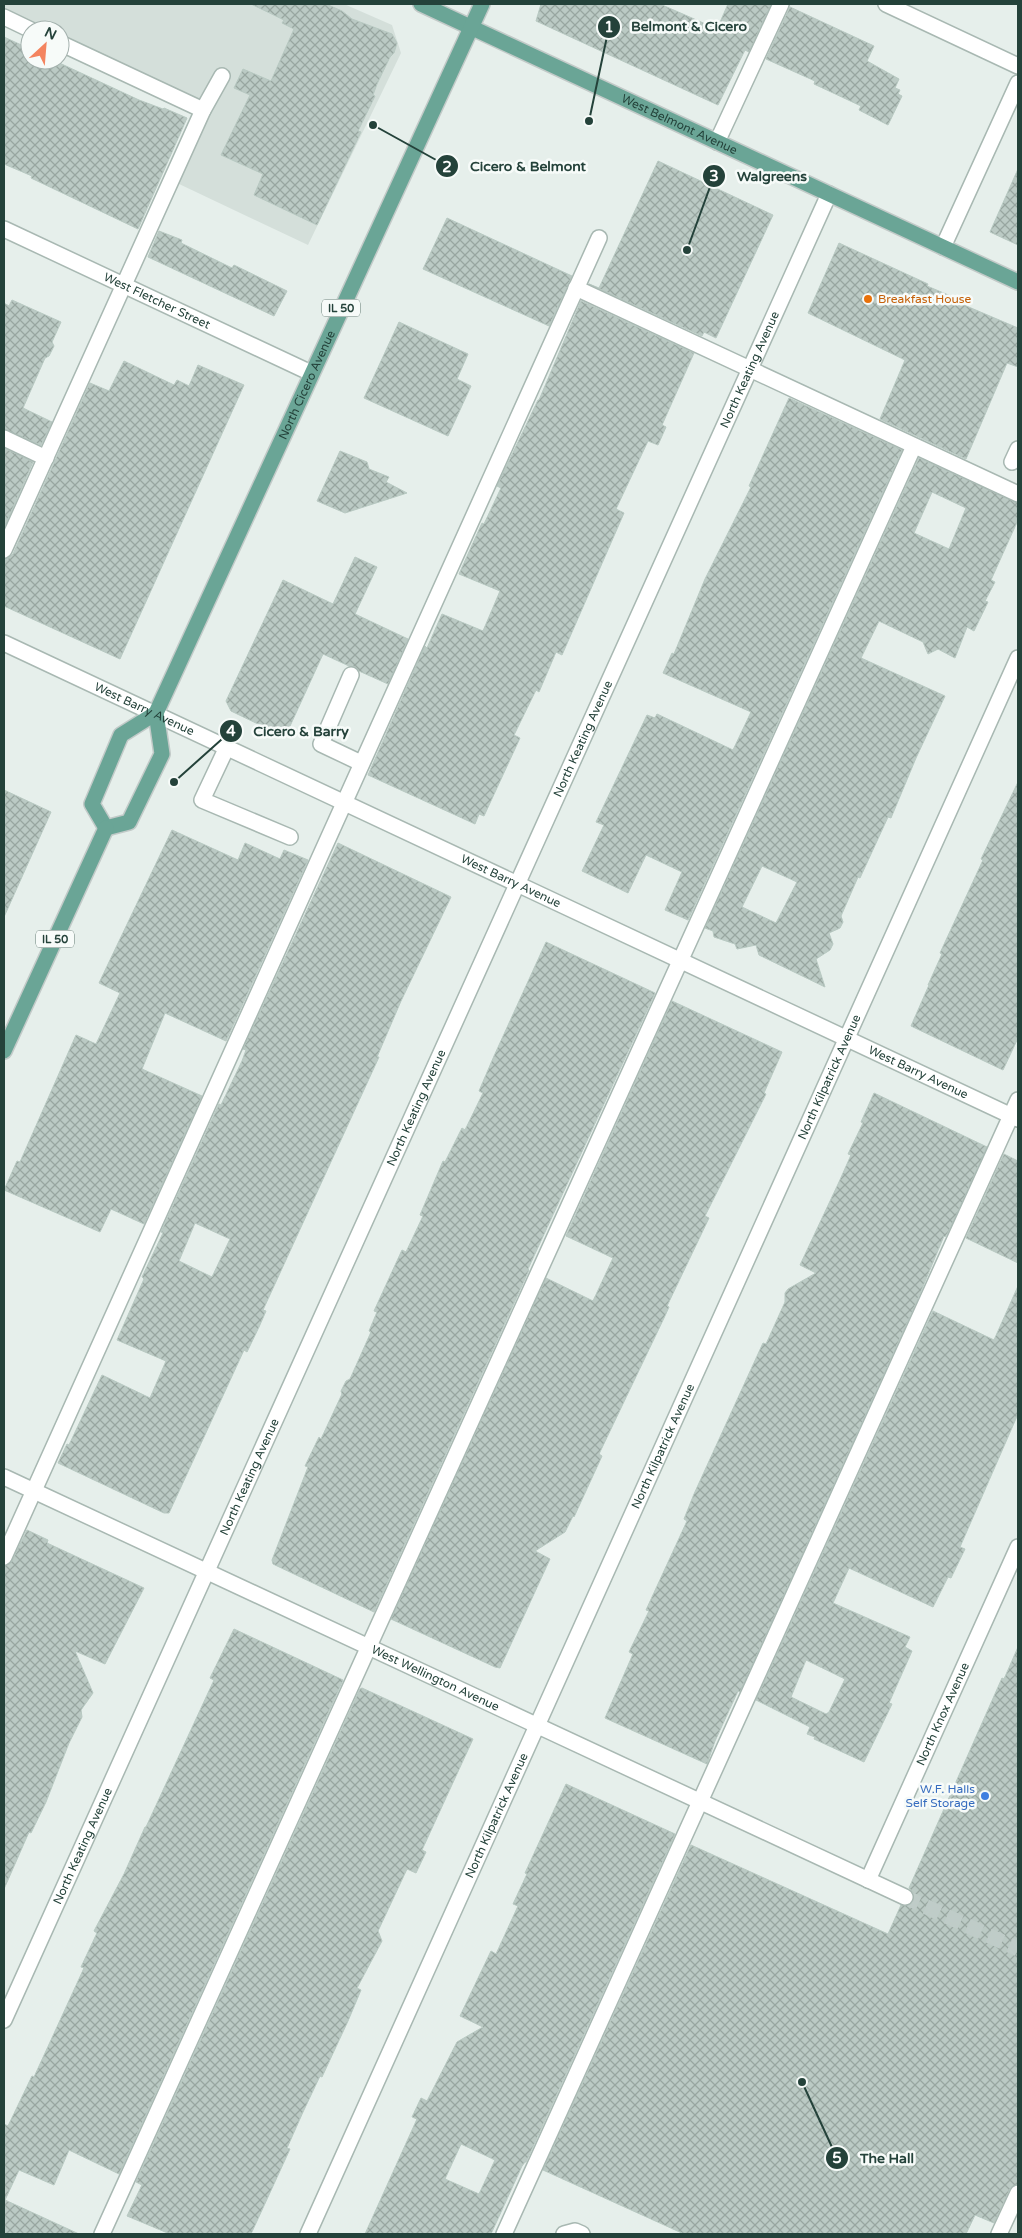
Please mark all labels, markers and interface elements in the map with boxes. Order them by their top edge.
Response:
callout: Belmont & Cicero [596,12,757,41]
text: 1 [604,18,614,36]
text: Belmont & Cicero [631,18,747,35]
north arrow [20,20,70,70]
text: N [42,24,59,44]
street label: West Belmont Avenue [619,91,740,157]
callout: Cicero & Belmont [435,152,596,181]
text: 2 [442,158,452,176]
text: Cicero & Belmont [470,158,587,175]
callout: Walgreens [702,162,817,191]
text: 3 [709,167,719,185]
text: Walgreens [737,168,807,185]
street label: West Fletcher Street [102,270,213,332]
place label: Breakfast House [878,292,972,306]
marker: Breakfast House [862,293,874,305]
road number: IL 50 [322,300,360,316]
street label: North Keating Avenue [717,309,782,430]
street label: North Cicero Avenue [276,328,338,442]
street label: North Keating Avenue [550,678,615,799]
street label: West Barry Avenue [92,679,197,738]
callout: Cicero & Barry [218,716,359,745]
text: 4 [226,722,236,740]
text: Cicero & Barry [253,723,349,740]
street label: West Barry Avenue [459,852,563,910]
road number: IL 50 [36,931,74,948]
street label: North Kilpatrick Avenue [795,1012,864,1142]
street label: West Barry Avenue [866,1043,971,1102]
street label: North Keating Avenue [384,1047,449,1168]
street label: North Kilpatrick Avenue [629,1381,697,1511]
street label: North Keating Avenue [217,1416,282,1537]
street label: West Wellington Avenue [369,1642,502,1714]
street label: North Knox Avenue [913,1660,972,1768]
street label: North Kilpatrick Avenue [462,1750,531,1880]
place label: W.F. Halls Self Storage [905,1782,975,1810]
street label: North Keating Avenue [50,1785,115,1906]
marker: W.F. Halls Self Storage [979,1790,991,1802]
callout: The Hall [825,2143,924,2172]
text: 5 [832,2149,842,2167]
text: The Hall [859,2150,914,2167]

